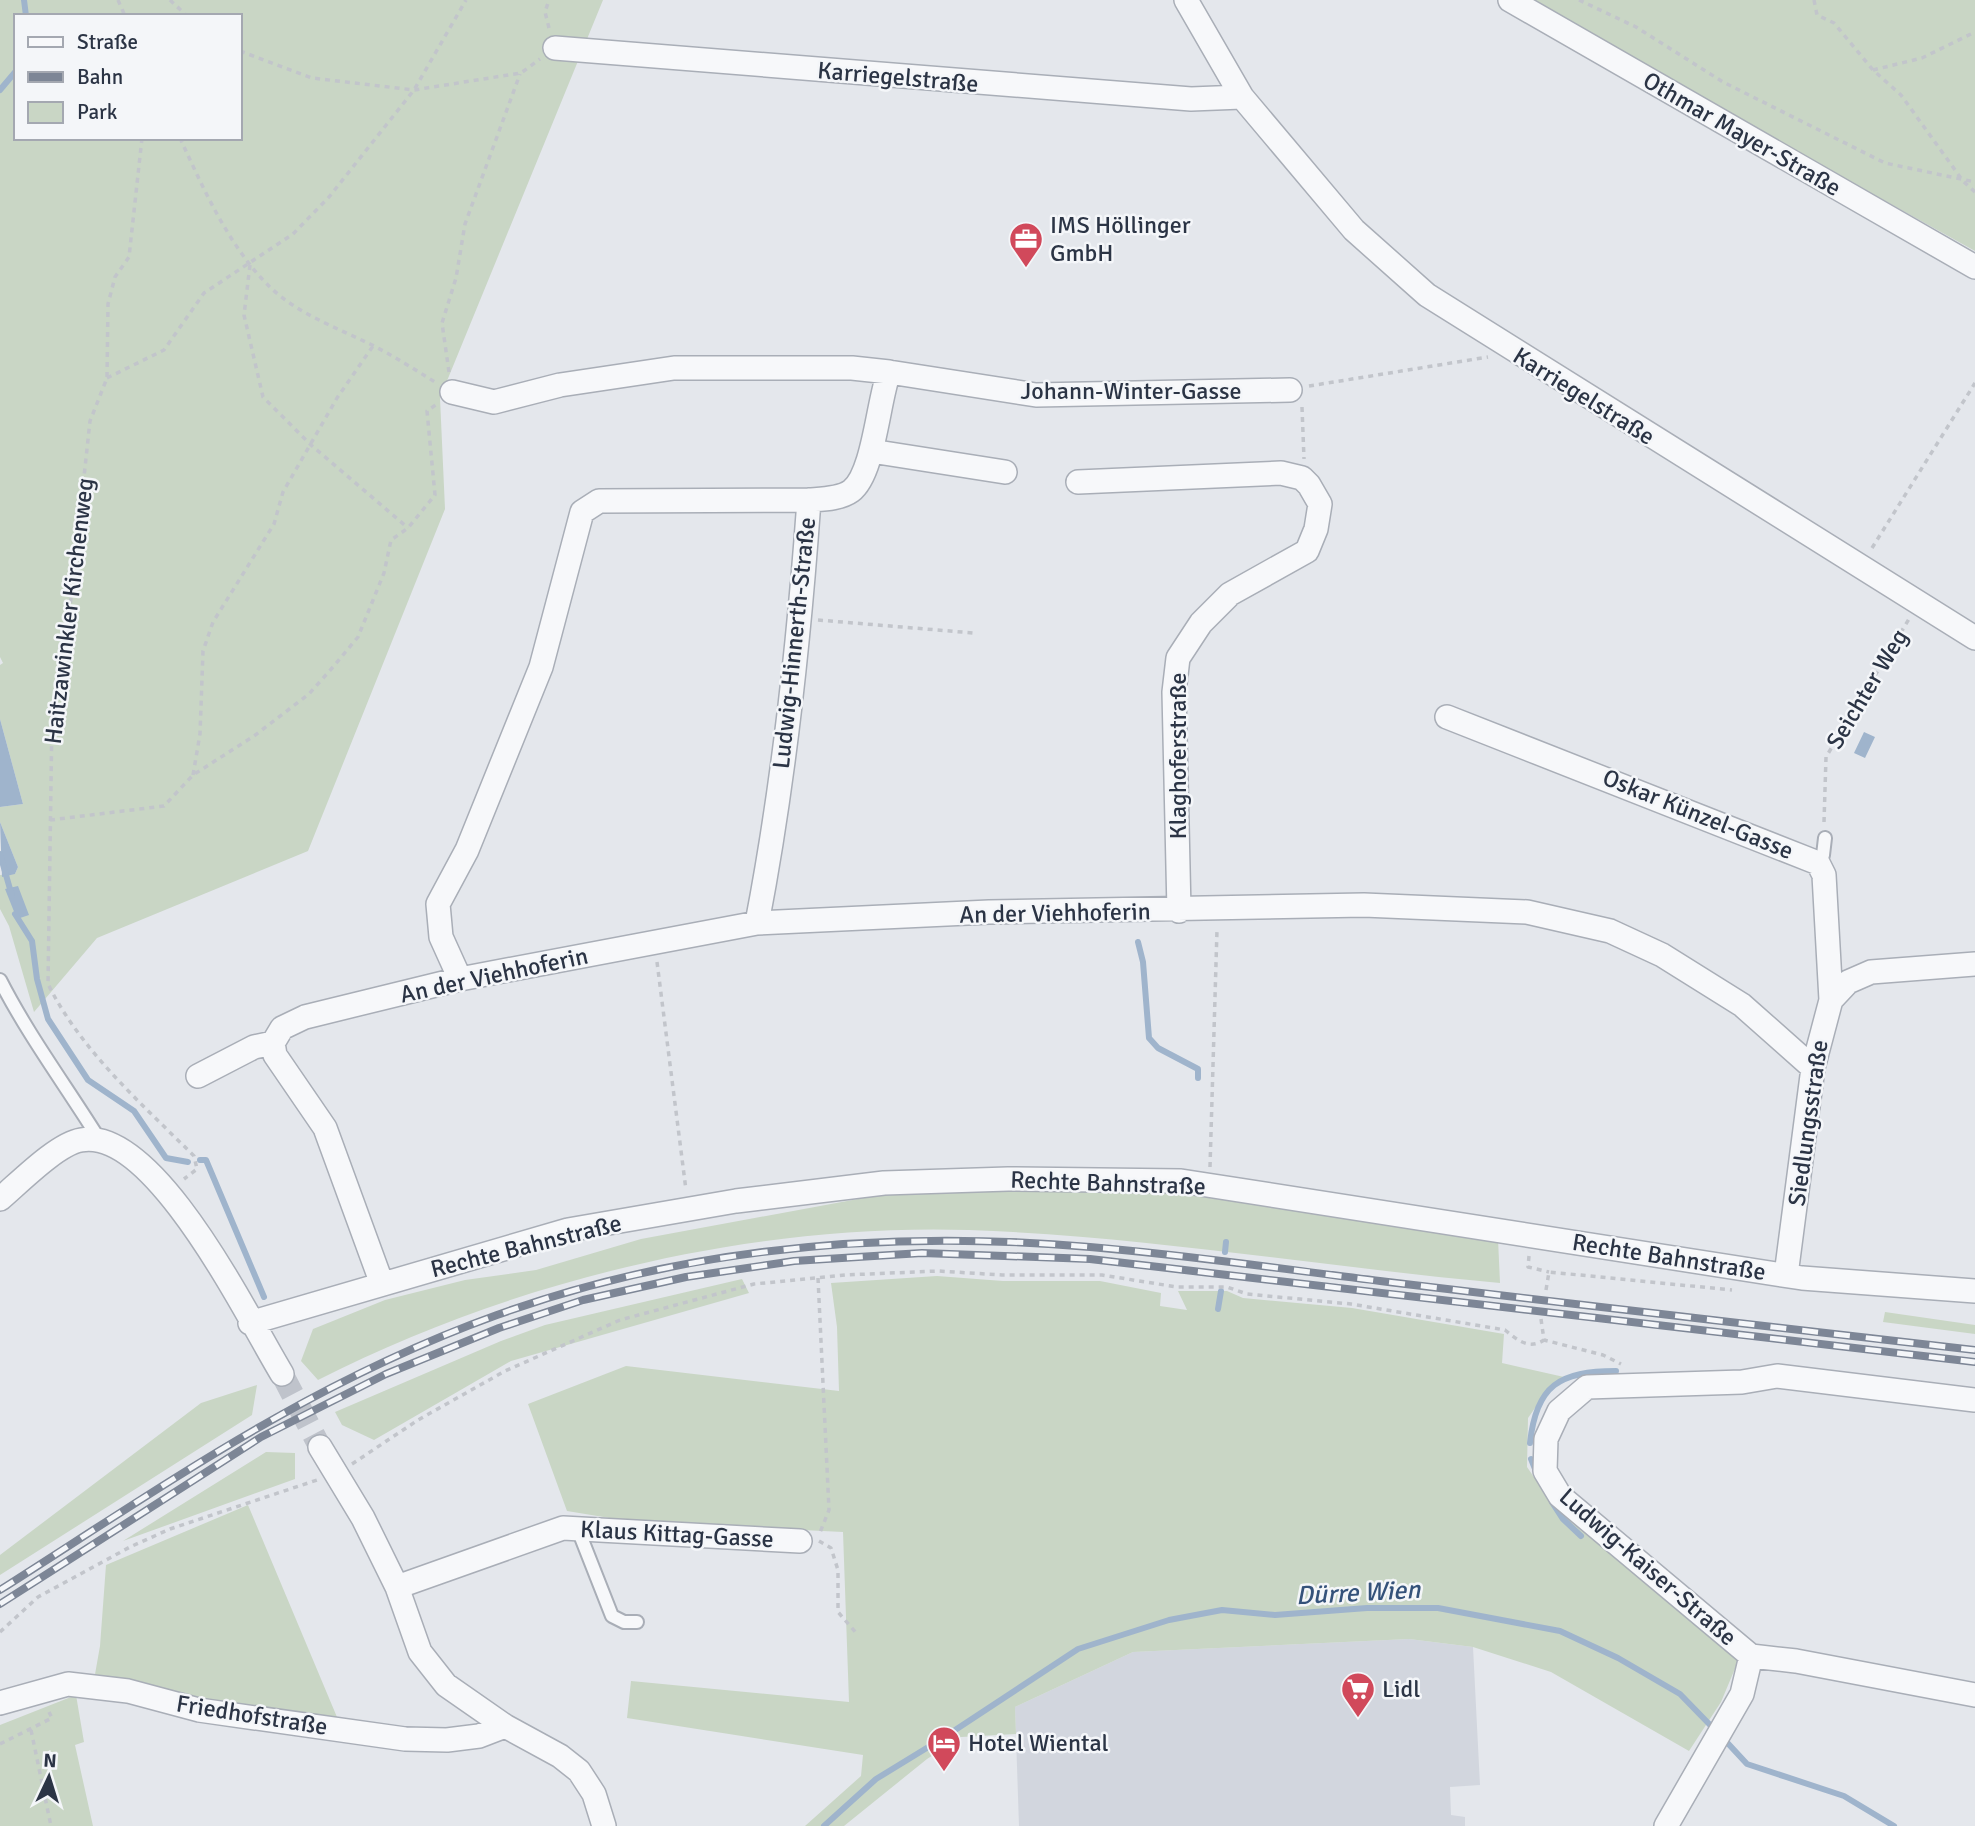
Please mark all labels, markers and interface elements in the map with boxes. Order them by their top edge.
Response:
legend [14,14,242,140]
text: Straße [77,29,138,55]
street label: Karriegelstraße [816,55,980,99]
text: Bahn [77,64,123,90]
street label: Othmar Mayer-Straße [1638,65,1846,203]
text: Park [77,99,118,125]
place label: IMS Höllinger GmbH [1050,210,1191,268]
office icon: IMS Höllinger GmbH [1007,220,1045,269]
street label: Karriegelstraße [1508,340,1660,452]
street label: Johann-Winter-Gasse [1020,376,1242,406]
street label: Haitzawinkler Kirchenweg [38,476,100,746]
street label: Ludwig-Hinnerth-Straße [766,516,822,770]
street label: Seichter Weg [1819,624,1915,754]
street label: Klaghoferstraße [1163,673,1193,839]
street label: Oskar Künzel-Gasse [1598,762,1798,866]
street label: An der Viehhoferin [959,896,1151,930]
street label: An der Viehhoferin [397,940,591,1010]
street label: Siedlungsstraße [1781,1038,1835,1208]
street label: Rechte Bahnstraße [1010,1165,1206,1201]
street label: Rechte Bahnstraße [427,1208,625,1284]
street label: Rechte Bahnstraße [1570,1227,1768,1287]
street label: Ludwig-Kaiser-Straße [1553,1482,1743,1652]
street label: Klaus Kittag-Gasse [579,1514,775,1554]
water label: Dürre Wien [1295,1574,1422,1612]
supermarket icon: Lidl [1339,1670,1377,1719]
place label: Lidl [1382,1674,1420,1704]
street label: Friedhofstraße [174,1688,330,1742]
hotel icon: Hotel Wiental [925,1724,963,1773]
place label: Hotel Wiental [968,1728,1109,1758]
north arrow [14,1742,84,1812]
text: N [43,1749,58,1773]

